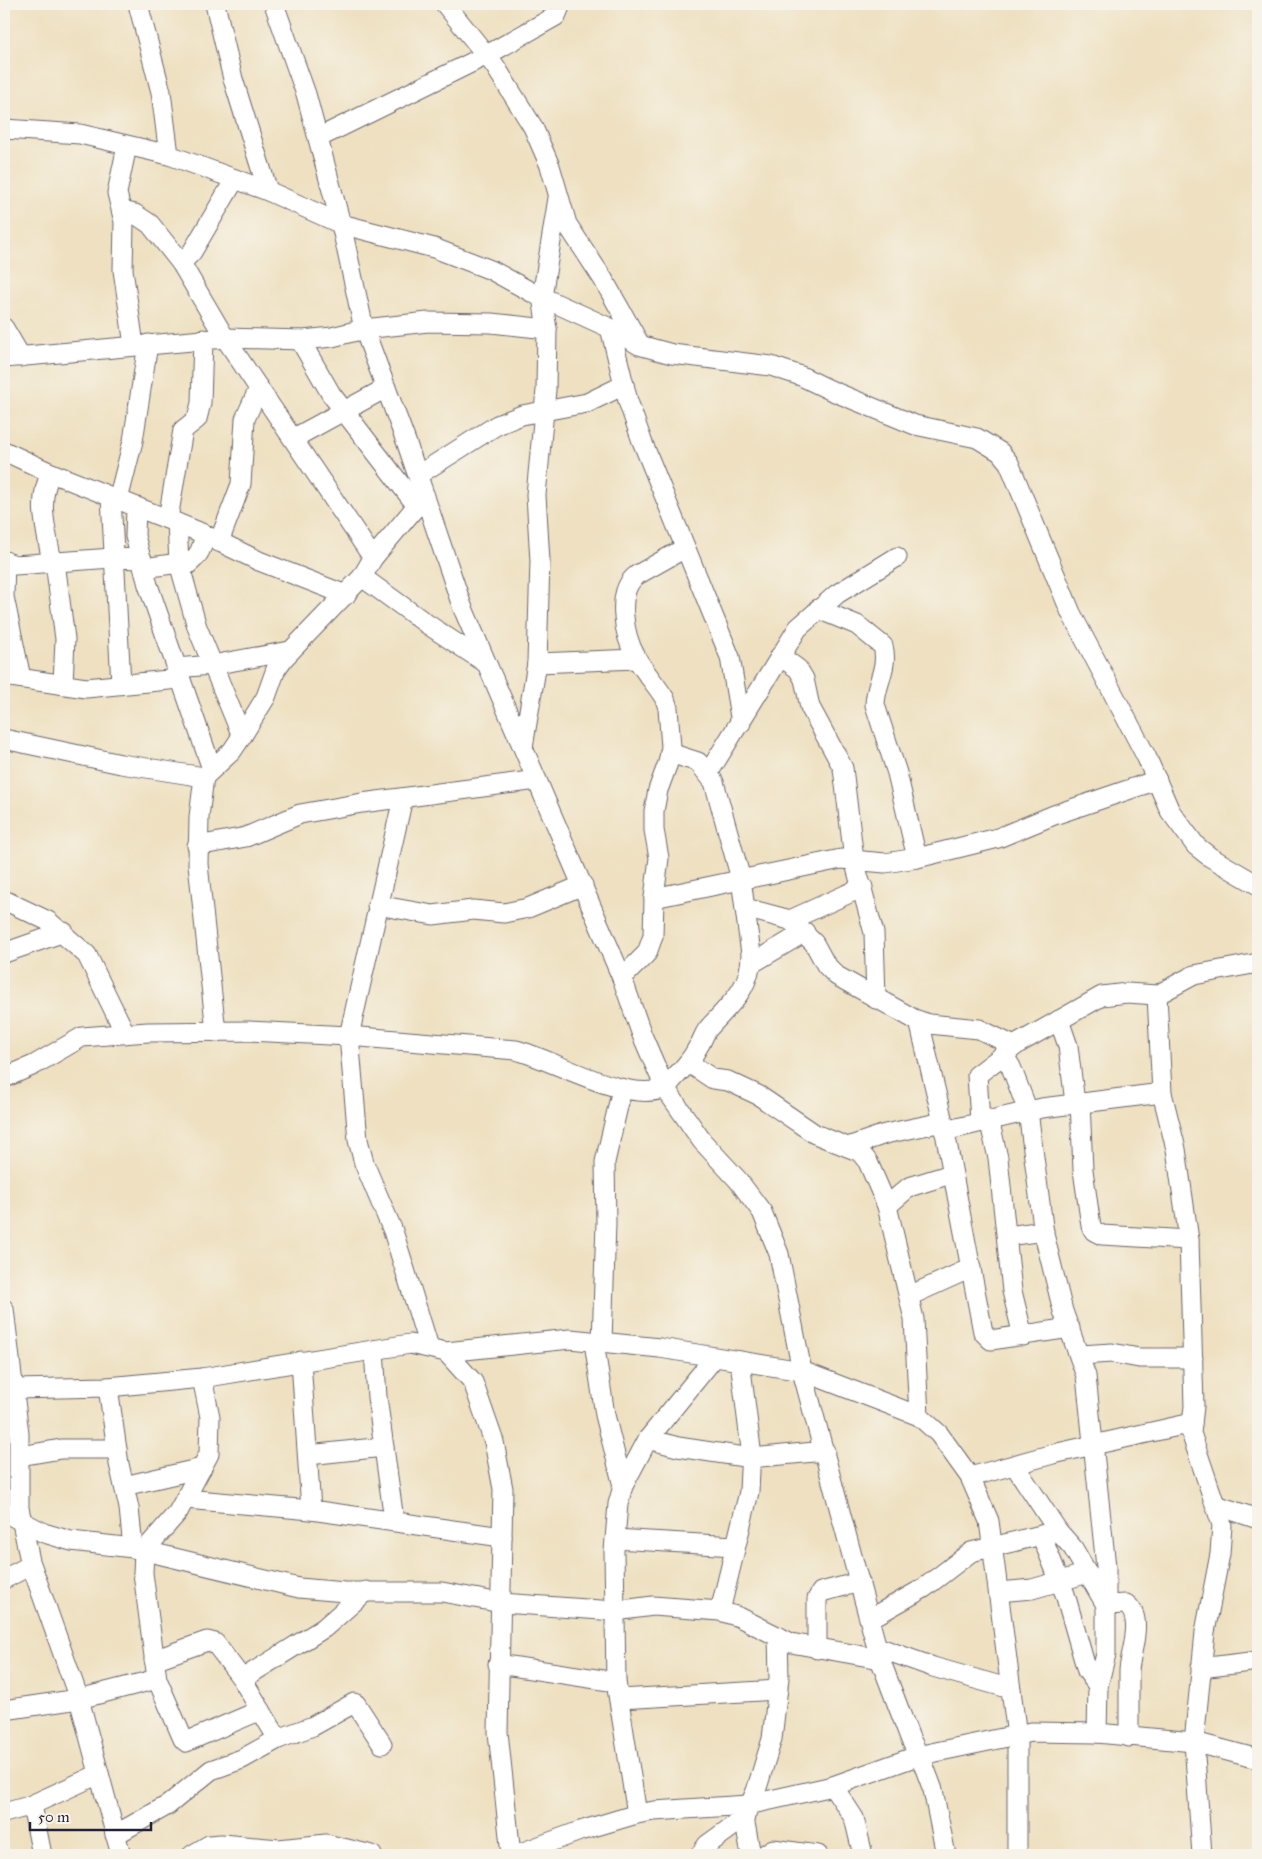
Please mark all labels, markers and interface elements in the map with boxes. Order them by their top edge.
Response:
scale bar [30,1799,151,1831]
text: 50 m [38,1808,70,1826]

